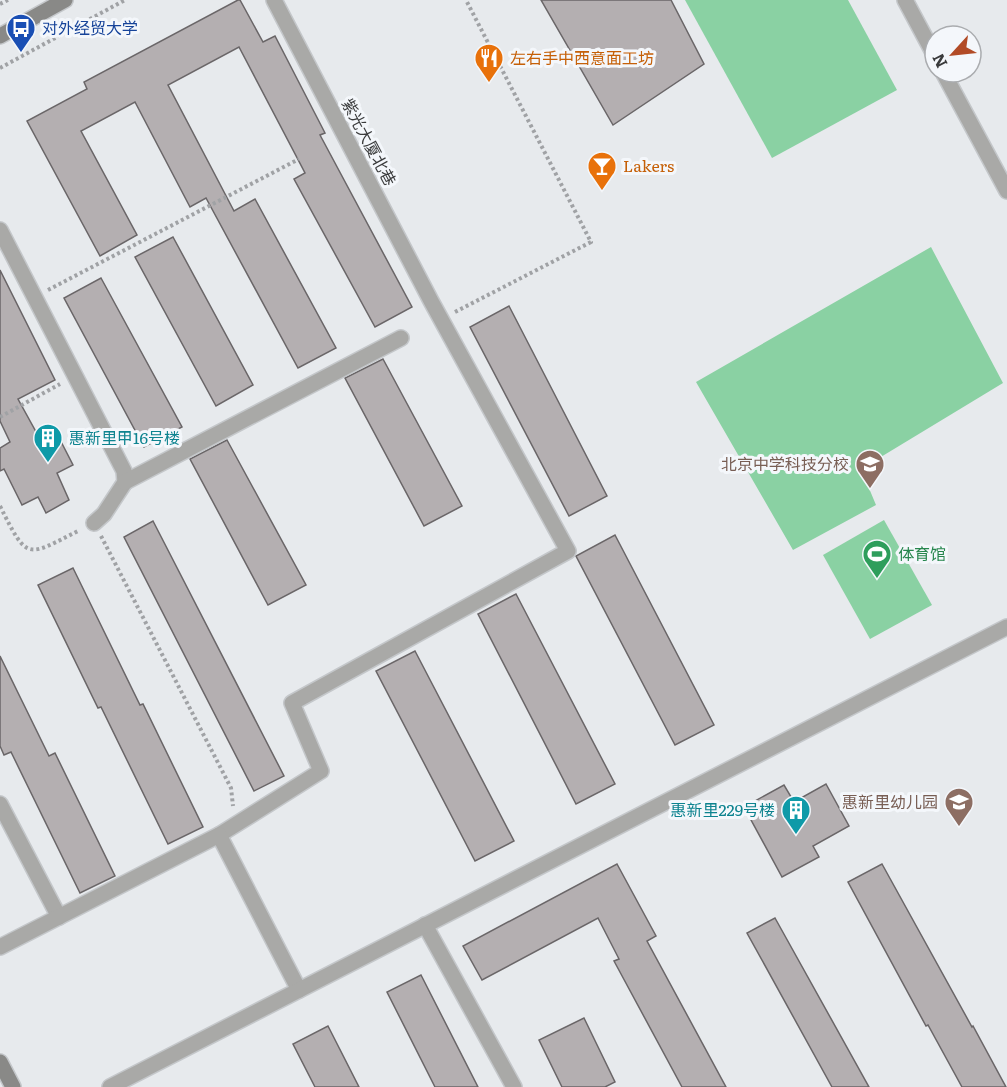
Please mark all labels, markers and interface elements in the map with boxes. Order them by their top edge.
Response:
bus stop icon: 对外经贸大学 [5,12,37,54]
place label: 对外经贸大学 [42,15,138,39]
north arrow [923,24,983,84]
restaurant icon: 左右手中西意面工坊 [473,42,505,84]
place label: 左右手中西意面工坊 [510,45,654,69]
text: N [925,50,952,73]
street label: 紫光大厦北巷 [337,94,403,190]
bar icon: Lakers [586,150,618,192]
place label: Lakers [623,153,674,177]
building icon: 惠新里甲16号楼 [32,422,64,464]
place label: 惠新里甲16号楼 [69,425,180,449]
school or university icon: 北京中学科技分校 [854,448,886,490]
place label: 北京中学科技分校 [721,451,849,475]
sports icon: 体育馆 [861,538,893,580]
place label: 体育馆 [898,541,946,565]
school or university icon: 惠新里幼儿园 [943,786,975,828]
place label: 惠新里幼儿园 [842,789,938,813]
building icon: 惠新里229号楼 [780,794,812,836]
place label: 惠新里229号楼 [670,797,775,821]

